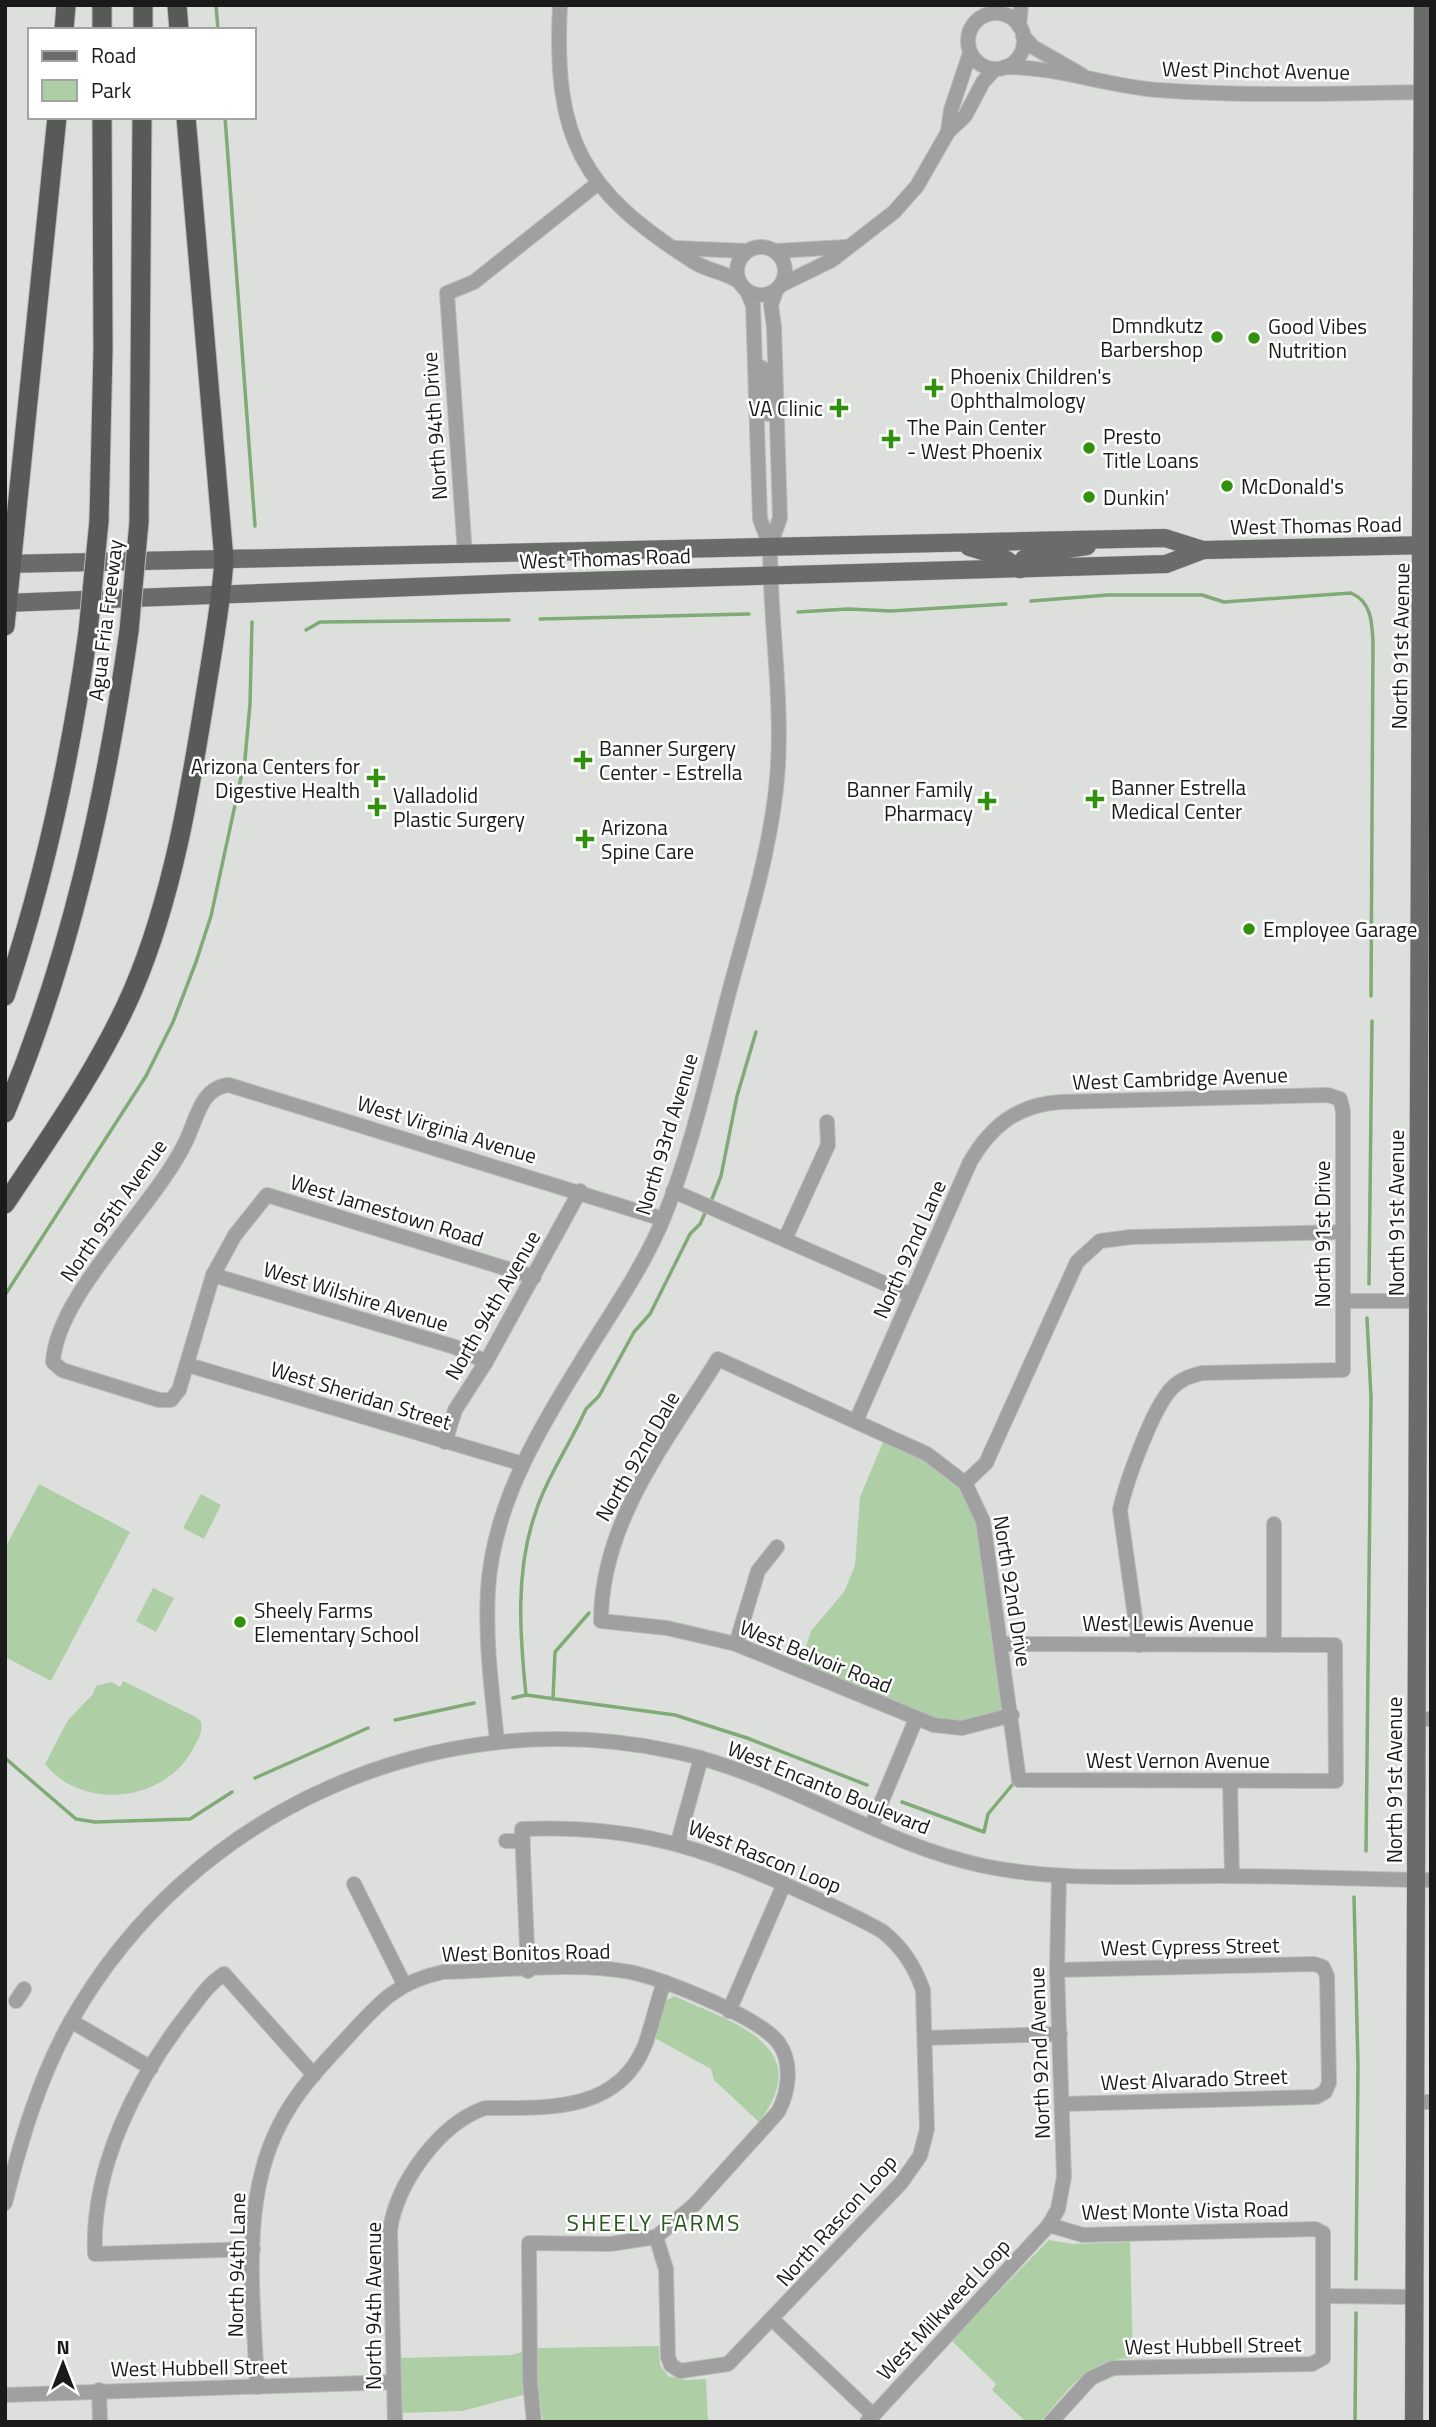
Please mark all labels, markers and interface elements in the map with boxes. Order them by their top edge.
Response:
legend [28,28,256,119]
text: Road [91,39,136,71]
street label: West Pinchot Avenue [1162,52,1350,88]
text: Park [91,74,131,106]
place label: Dmndkutz Barbershop [1100,309,1203,365]
place label: Good Vibes Nutrition [1268,310,1367,366]
marker: Dmndkutz Barbershop [1209,329,1225,345]
marker: Good Vibes Nutrition [1246,330,1262,346]
street label: North 94th Drive [413,351,455,501]
place label: Phoenix Children's Ophthalmology [950,360,1111,416]
marker: Phoenix Children's Ophthalmology [924,378,944,398]
place label: VA Clinic [748,392,823,424]
marker: VA Clinic [829,398,849,418]
place label: The Pain Center - West Phoenix [907,411,1046,467]
place label: Presto Title Loans [1103,420,1199,476]
marker: The Pain Center - West Phoenix [881,429,901,449]
marker: Presto Title Loans [1081,440,1097,456]
place label: McDonald's [1241,470,1344,502]
marker: McDonald's [1219,478,1235,494]
place label: Dunkin' [1103,481,1169,513]
marker: Dunkin' [1081,489,1097,505]
street label: West Thomas Road [1230,508,1402,542]
street label: Agua Fria Freeway [79,538,131,702]
street label: West Thomas Road [519,539,691,577]
street label: North 91st Avenue [1383,562,1417,730]
place label: Banner Surgery Center - Estrella [599,732,743,788]
place label: Arizona Centers for Digestive Health [191,750,360,806]
marker: Banner Surgery Center - Estrella [573,750,593,770]
marker: Arizona Centers for Digestive Health [366,768,386,788]
place label: Banner Estrella Medical Center [1111,771,1247,827]
place label: Banner Family Pharmacy [846,773,973,829]
place label: Valladolid Plastic Surgery [393,779,525,835]
marker: Banner Estrella Medical Center [1085,789,1105,809]
marker: Banner Family Pharmacy [979,793,995,809]
marker: Valladolid Plastic Surgery [367,797,387,817]
place label: Arizona Spine Care [601,811,694,867]
marker: Arizona Spine Care [575,829,595,849]
place label: Employee Garage [1263,913,1417,945]
marker: Employee Garage [1241,921,1257,937]
street label: North 93rd Avenue [626,1049,706,1219]
street label: West Cambridge Avenue [1072,1058,1288,1098]
street label: West Virginia Avenue [353,1086,541,1172]
street label: North 91st Avenue [1380,1130,1412,1296]
street label: North 95th Avenue [52,1132,174,1288]
street label: North 91st Drive [1306,1161,1338,1307]
street label: West Jamestown Road [286,1165,488,1255]
street label: North 92nd Lane [864,1175,954,1323]
street label: North 94th Avenue [436,1224,548,1386]
street label: West Wilshire Avenue [259,1253,453,1339]
street label: West Sheridan Street [267,1352,456,1438]
street label: North 92nd Dale [587,1385,687,1527]
street label: North 92nd Drive [985,1513,1041,1669]
place label: Sheely Farms Elementary School [254,1594,419,1650]
street label: West Lewis Avenue [1082,1607,1254,1639]
street label: West Belvoir Road [735,1611,897,1701]
marker: Sheely Farms Elementary School [232,1614,248,1630]
street label: North 91st Avenue [1378,1697,1410,1863]
street label: West Encanto Boulevard [723,1732,935,1842]
street label: West Vernon Avenue [1086,1744,1270,1776]
street label: West Rascon Loop [683,1811,847,1901]
street label: West Cypress Street [1100,1928,1280,1964]
street label: West Bonitos Road [441,1935,611,1969]
street label: North 92nd Avenue [1020,1967,1058,2139]
street label: West Alvarado Street [1100,2060,1289,2098]
street label: North Rascon Loop [768,2147,904,2293]
street label: North 94th Lane [219,2192,253,2338]
street label: West Monte Vista Road [1081,2192,1289,2228]
district label: SHEELY FARMS [567,2205,741,2240]
street label: North 94th Avenue [357,2222,389,2390]
street label: West Milkweed Loop [869,2231,1017,2387]
street label: West Hubbell Street [1124,2327,1302,2363]
north arrow [28,2329,98,2399]
text: N [56,2332,70,2361]
street label: West Hubbell Street [110,2349,288,2385]

